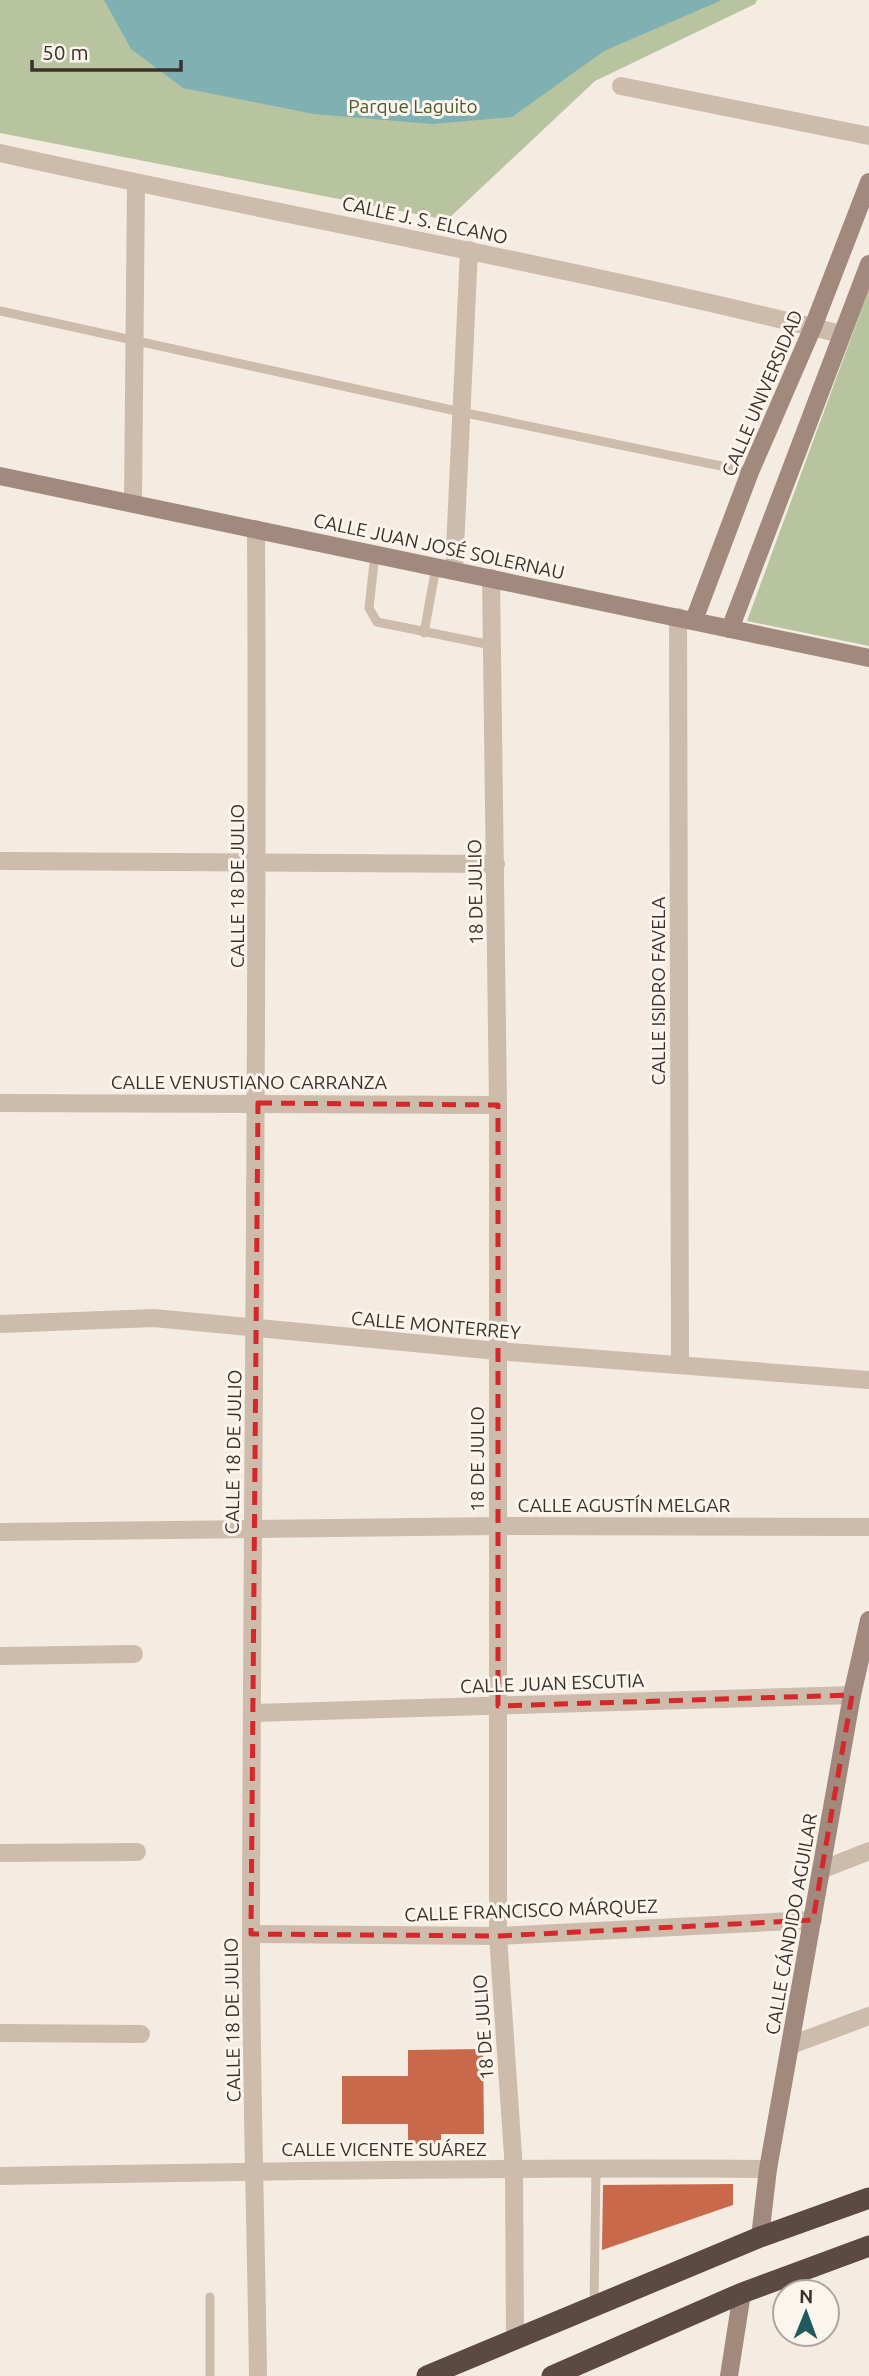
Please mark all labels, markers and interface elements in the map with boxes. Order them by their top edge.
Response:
scale bar [32,28,180,72]
text: 50 m [42,40,89,64]
park label: Parque Laguito [348,95,478,117]
street label: CALLE J. S. ELCANO [340,192,510,248]
street label: CALLE UNIVERSIDAD [717,307,807,479]
street label: CALLE JUAN JOSÉ SOLERNAU [311,509,567,583]
street label: CALLE 18 DE JULIO [226,804,248,968]
street label: 18 DE JULIO [463,839,487,945]
street label: CALLE ISIDRO FAVELA [647,896,669,1085]
street label: CALLE VENUSTIANO CARRANZA [111,1071,388,1093]
street label: CALLE MONTERREY [350,1307,522,1343]
street label: CALLE 18 DE JULIO [221,1370,245,1534]
street label: 18 DE JULIO [466,1406,488,1512]
street label: CALLE AGUSTÍN MELGAR [518,1494,731,1516]
street label: CALLE JUAN ESCUTIA [459,1669,645,1697]
street label: CALLE CÁNDIDO AGUILAR [761,1811,821,2037]
street label: CALLE FRANCISCO MÁRQUEZ [404,1895,658,1925]
street label: CALLE 18 DE JULIO [220,1938,244,2102]
street label: 18 DE JULIO [468,1973,498,2081]
street label: CALLE VICENTE SUÁREZ [281,2138,487,2160]
north arrow [771,2278,841,2348]
text: N [799,2285,814,2307]

